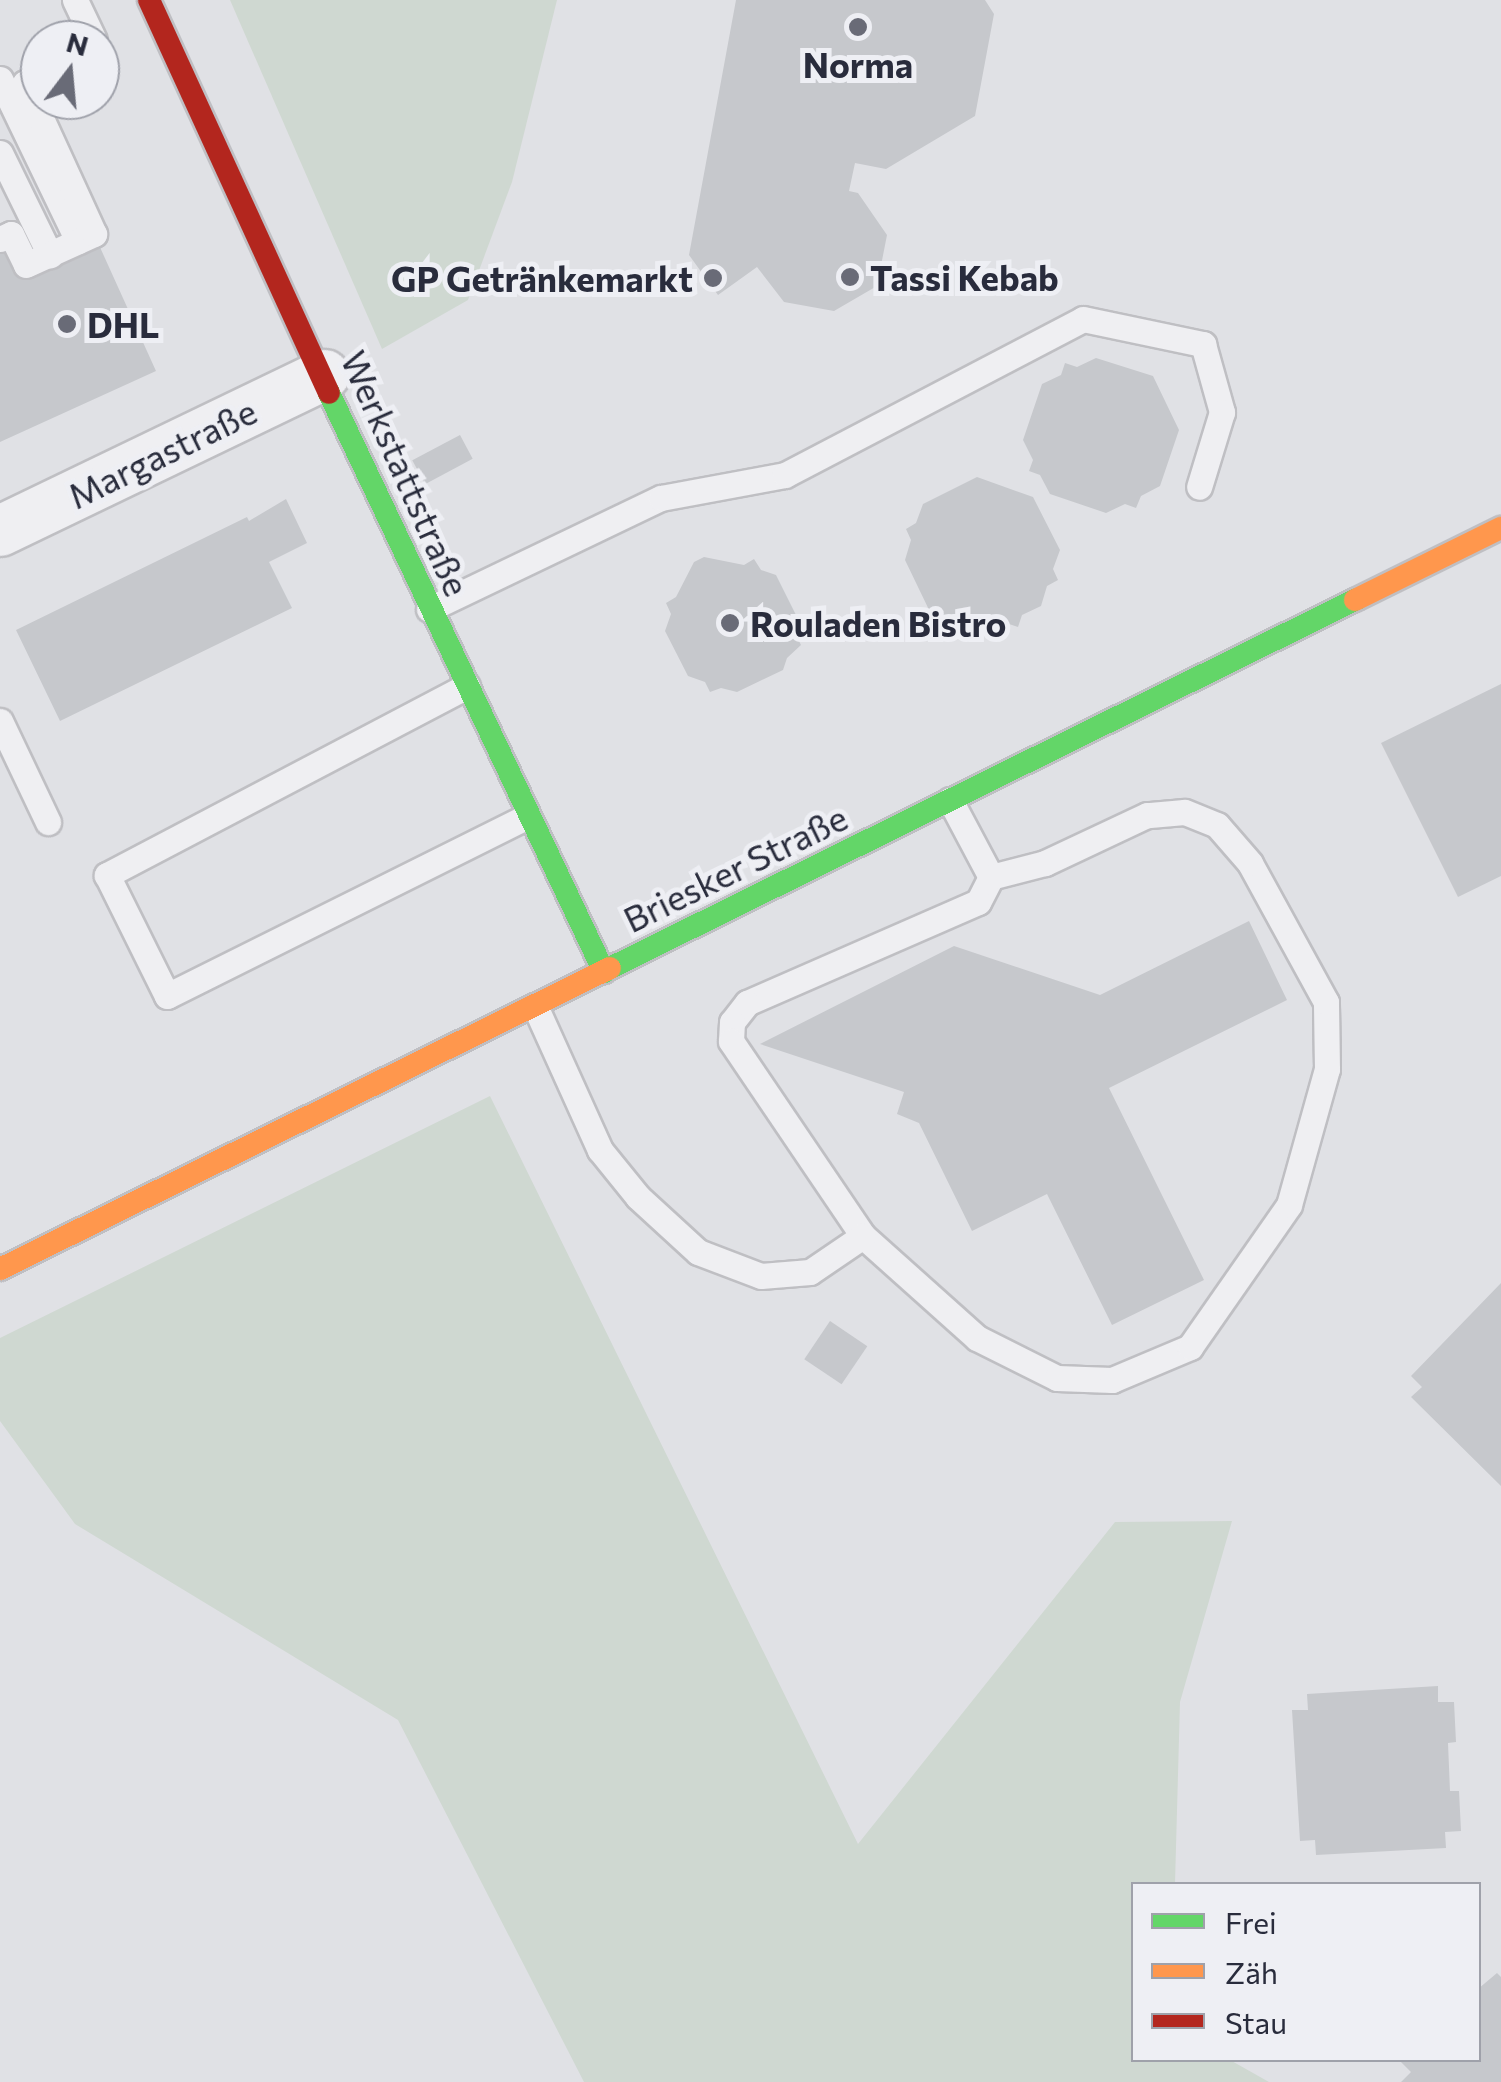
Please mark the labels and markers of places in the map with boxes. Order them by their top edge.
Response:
marker: Norma [847,16,869,38]
place label: Norma [803,43,913,85]
place label: Tassi Kebab [870,256,1059,298]
place label: GP Getränkemarkt [391,257,693,299]
marker: Tassi Kebab [839,266,861,288]
marker: GP Getränkemarkt [702,267,724,289]
place label: DHL [87,303,159,345]
marker: DHL [56,313,78,335]
place label: Rouladen Bistro [750,602,1006,644]
marker: Rouladen Bistro [719,612,741,634]

